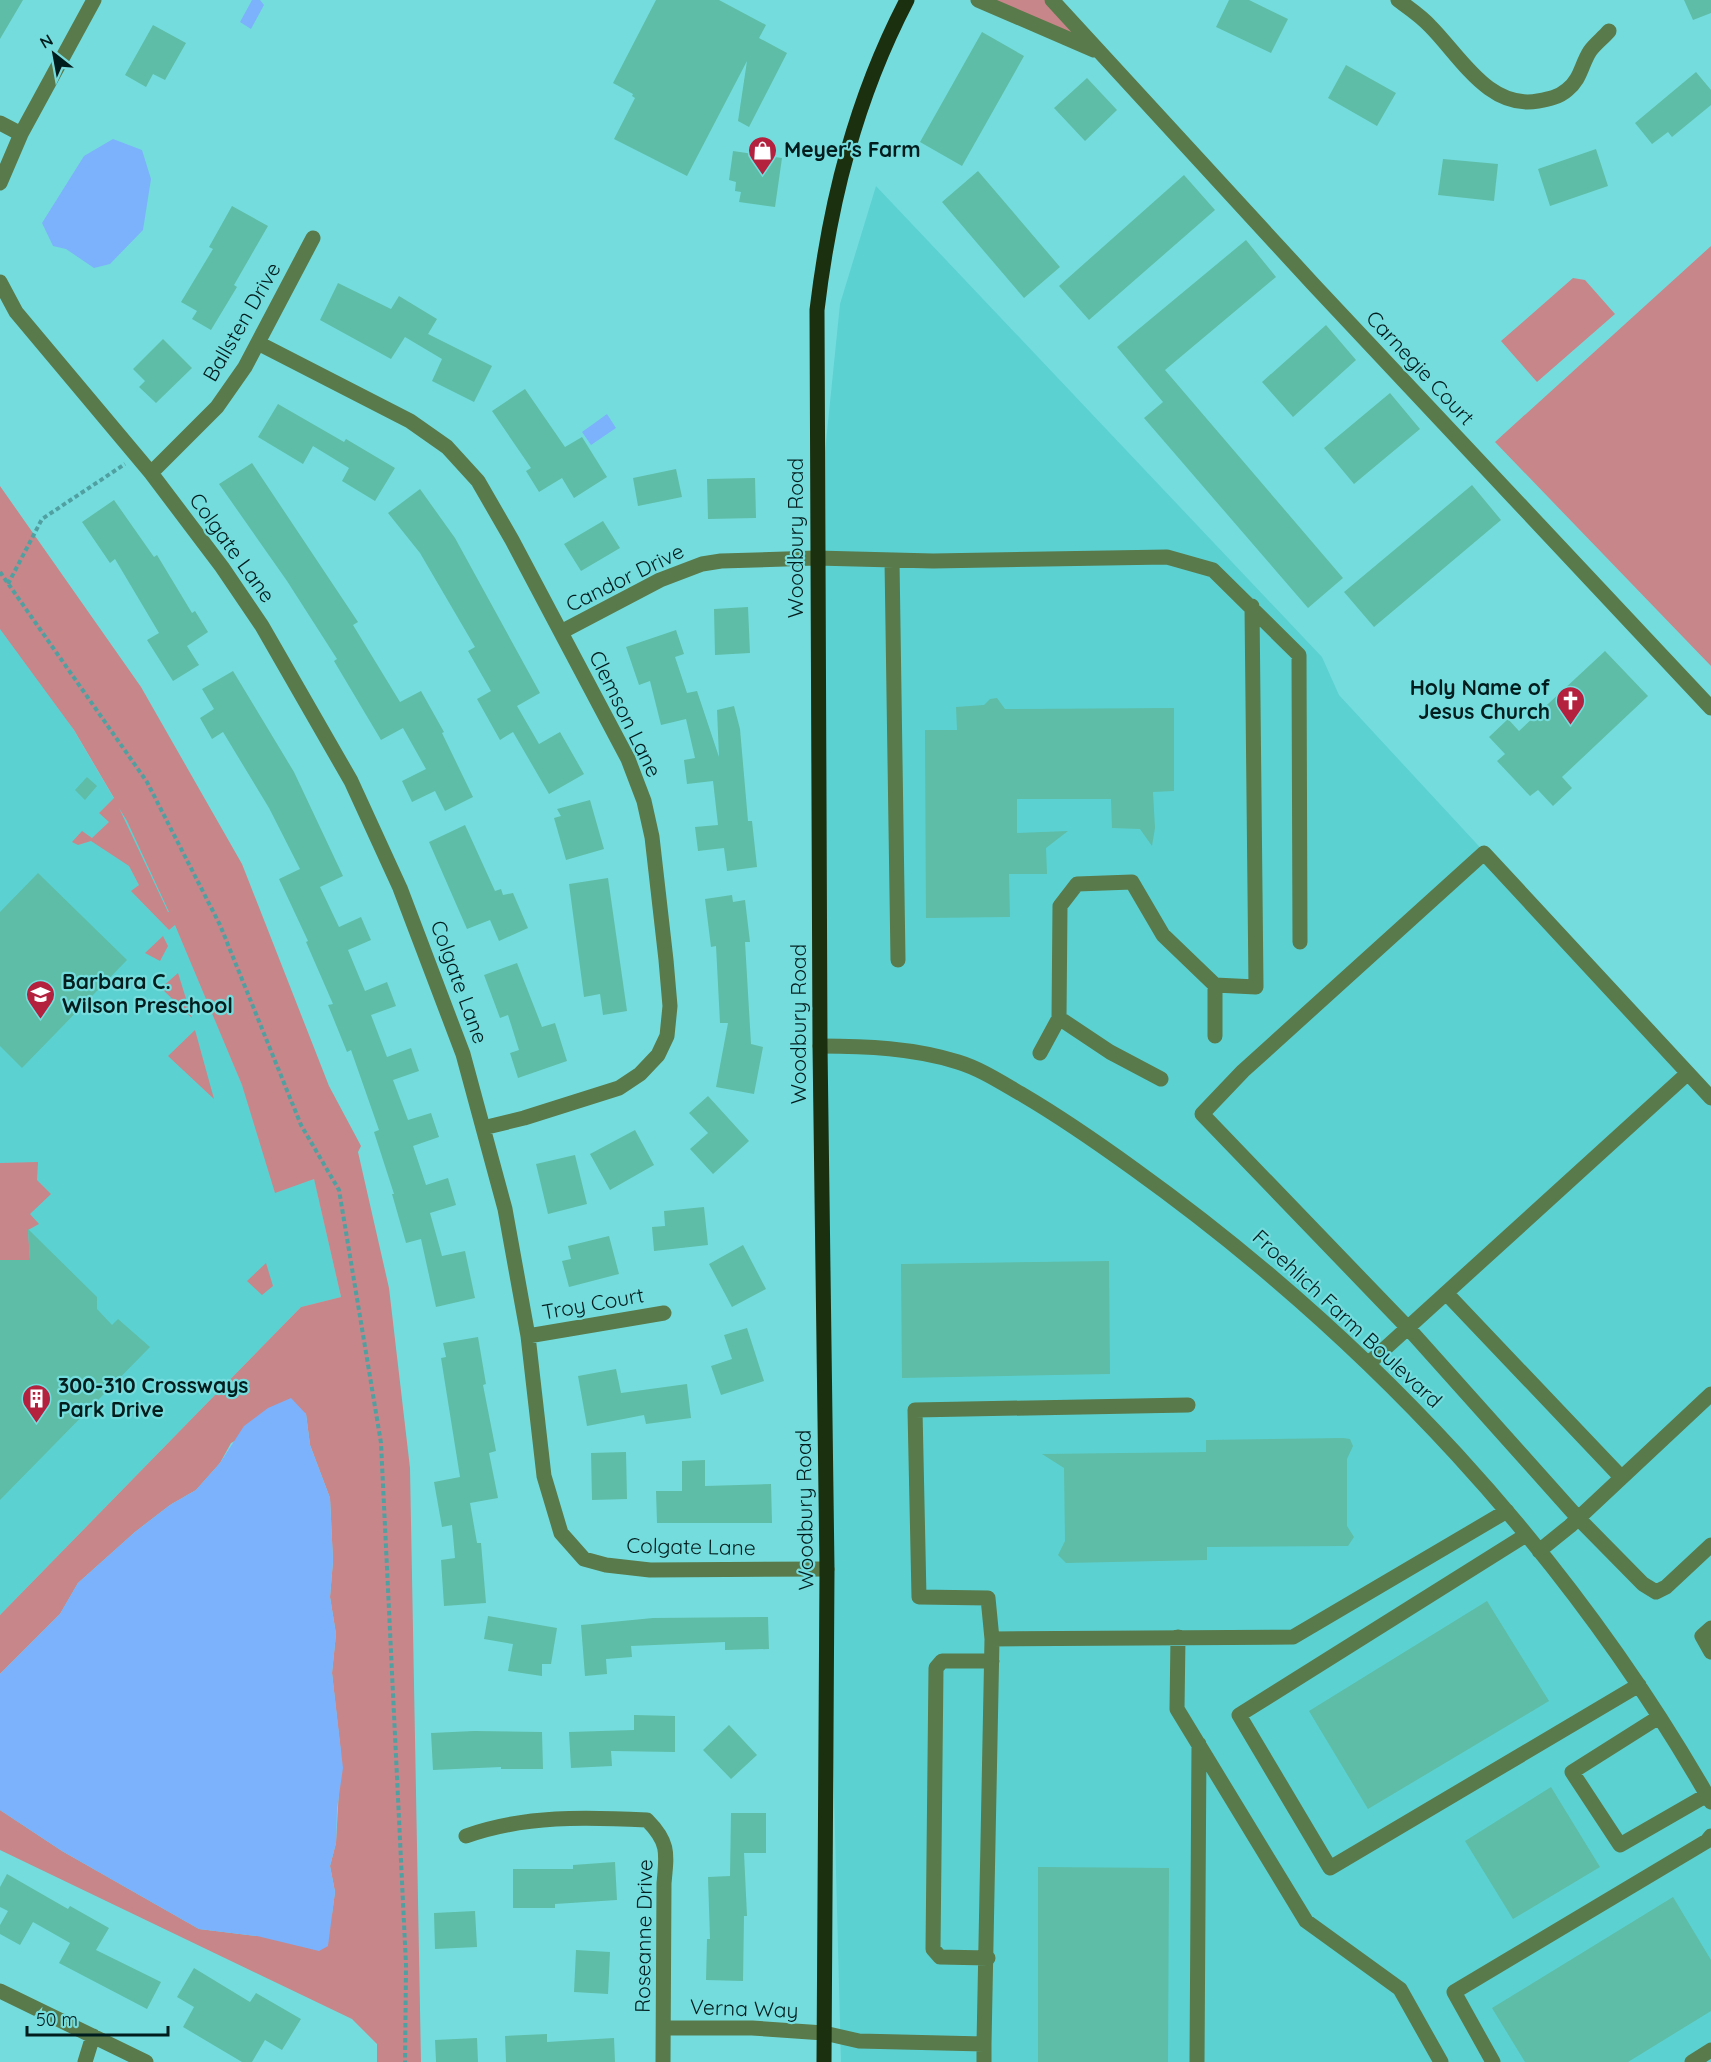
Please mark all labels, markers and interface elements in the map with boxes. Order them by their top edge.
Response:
north arrow [24,24,84,84]
text: N [36,30,56,53]
shop icon: Meyer's Farm [747,134,779,176]
place label: Meyer's Farm [784,136,921,162]
street label: Ballsten Drive [197,257,286,386]
street label: Carnegie Court [1361,305,1480,430]
street label: Woodbury Road [782,458,808,618]
street label: Colgate Lane [184,487,281,607]
street label: Candor Drive [561,537,688,617]
street label: Clemson Lane [584,646,668,781]
place label: Holy Name of Jesus Church [1410,674,1551,724]
church icon: Holy Name of Jesus Church [1555,684,1587,726]
street label: Colgate Lane [426,916,494,1047]
street label: Woodbury Road [785,944,811,1104]
place label: Barbara C. Wilson Preschool [62,968,233,1018]
school or university icon: Barbara C. Wilson Preschool [25,978,57,1020]
street label: Froehlich Farm Boulevard [1248,1224,1448,1413]
street label: Troy Court [540,1281,646,1325]
place label: 300-310 Crossways Park Drive [58,1372,248,1422]
building icon: 300-310 Crossways Park Drive [21,1382,53,1424]
street label: Woodbury Road [790,1430,818,1591]
street label: Colgate Lane [626,1532,756,1560]
street label: Roseanne Drive [629,1859,657,2013]
street label: Verna Way [689,1993,799,2023]
scale bar [27,1999,168,2037]
text: 50 m [36,2008,78,2031]

